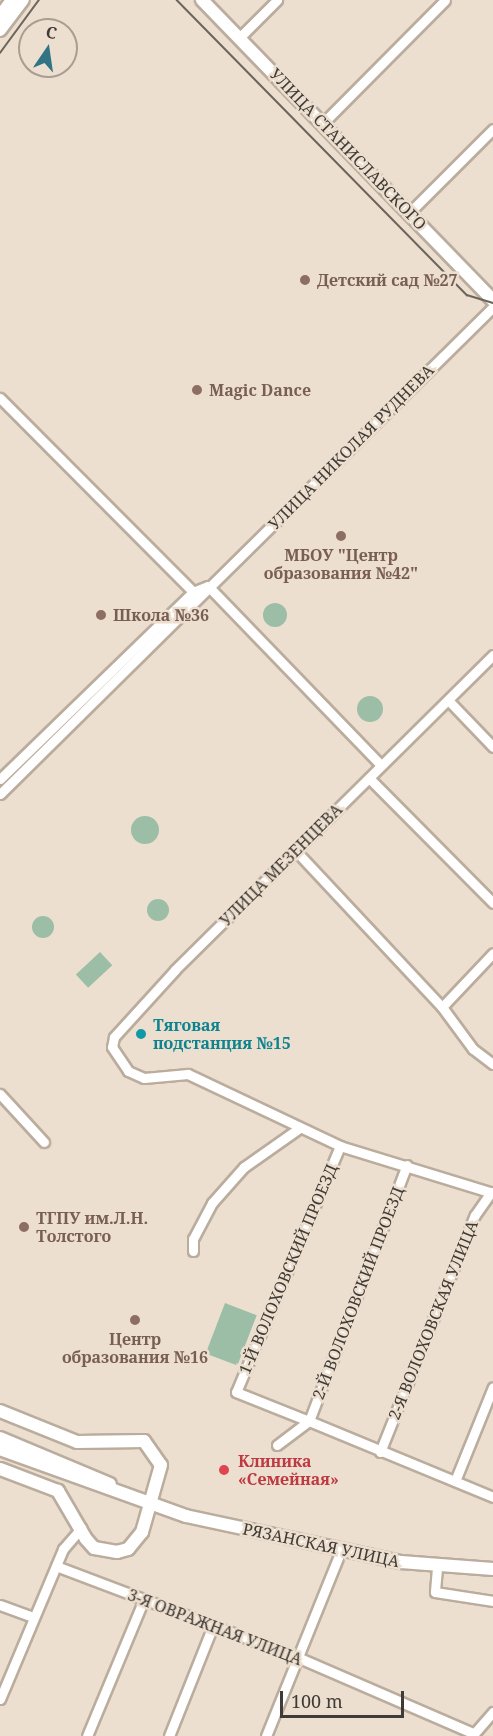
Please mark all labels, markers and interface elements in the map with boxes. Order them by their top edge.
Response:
north arrow [18,18,78,78]
text: С [44,21,59,44]
street label: УЛИЦА СТАНИСЛАВСКОГО [266,64,430,234]
place label: Детский сад №27 [317,270,458,290]
marker: Детский сад №27 [298,273,312,287]
street label: УЛИЦА НИКОЛАЯ РУДНЕВА [264,360,438,534]
place label: Magic Dance [209,380,311,400]
marker: Magic Dance [190,383,204,397]
marker: МБОУ "Центр образования №42" [334,529,348,543]
place label: МБОУ "Центр образования №42" [264,545,418,583]
place label: Школа №36 [113,605,209,625]
marker: Школа №36 [94,608,108,622]
street label: УЛИЦА МЕЗЕНЦЕВА [216,800,346,930]
place label: Тяговая подстанция №15 [153,1015,291,1053]
marker: Тяговая подстанция №15 [134,1027,148,1041]
street label: 1-Й ВОЛОХОВСКИЙ ПРОЕЗД [235,1161,341,1377]
street label: 2-Й ВОЛОХОВСКИЙ ПРОЕЗД [308,1184,408,1402]
place label: ТГПУ им.Л.Н. Толстого [36,1208,148,1246]
street label: 2-Я ВОЛОХОВСКАЯ УЛИЦА [384,1217,482,1423]
marker: ТГПУ им.Л.Н. Толстого [17,1220,31,1234]
marker: Центр образования №16 [128,1313,142,1327]
place label: Центр образования №16 [62,1329,208,1367]
place label: Клиника «Семейная» [238,1451,339,1489]
marker: Клиника «Семейная» [215,1461,233,1479]
street label: РЯЗАНСКАЯ УЛИЦА [241,1519,401,1571]
street label: 3-Я ОВРАЖНАЯ УЛИЦА [125,1585,305,1669]
scale bar [283,1679,408,1717]
text: 100 m [291,1689,343,1713]

